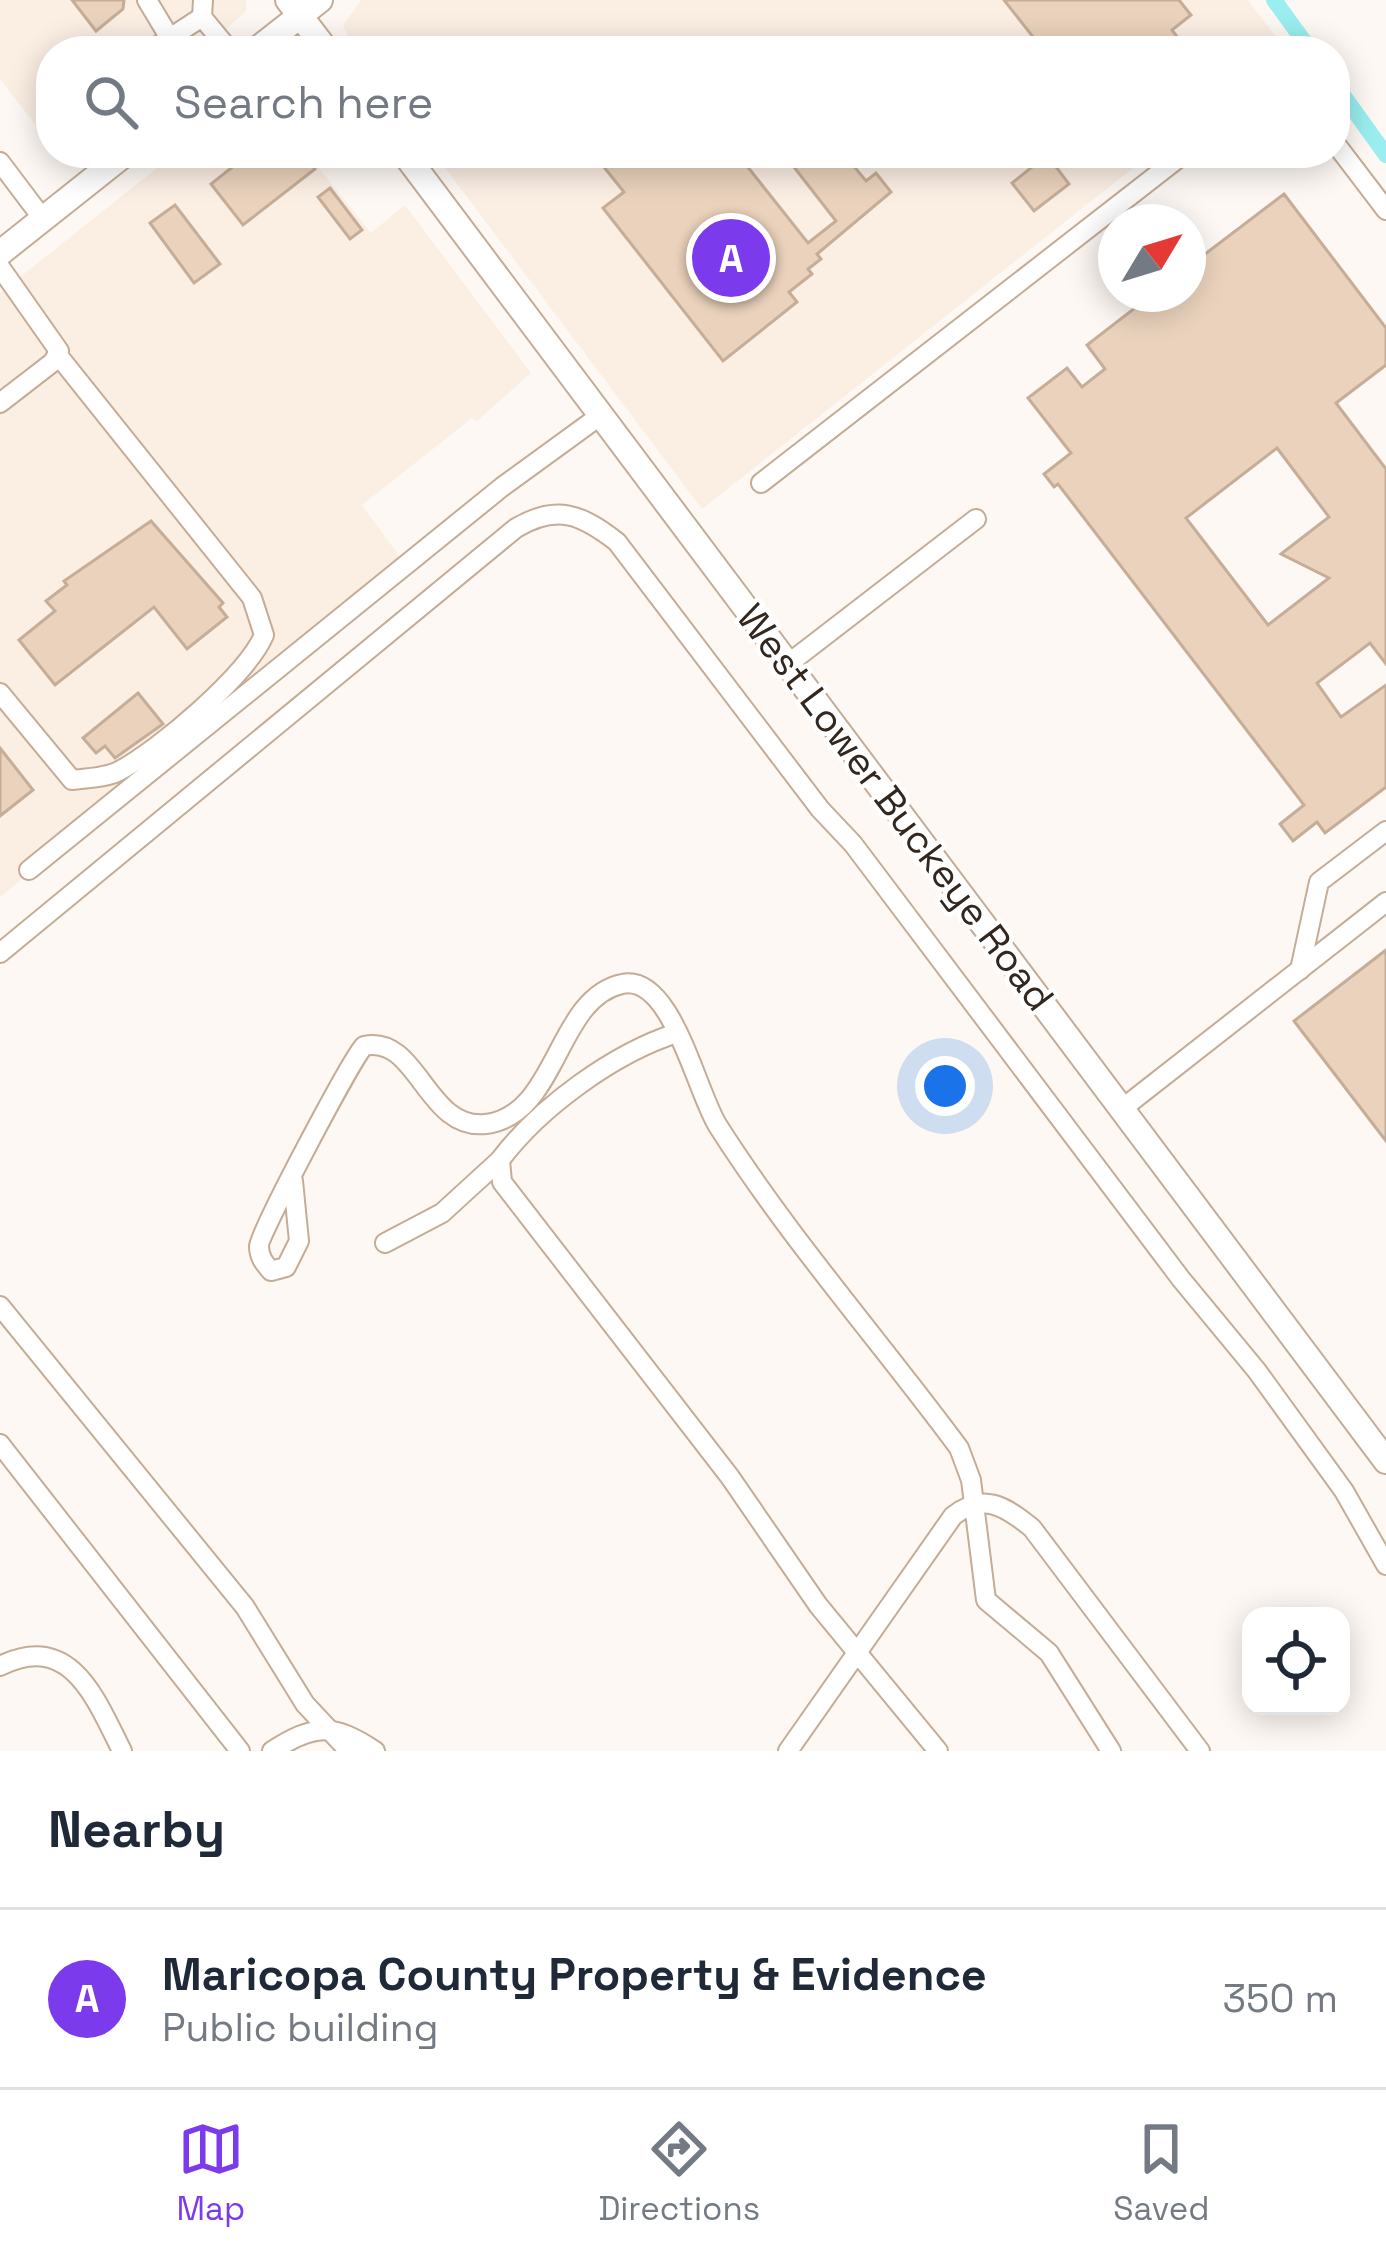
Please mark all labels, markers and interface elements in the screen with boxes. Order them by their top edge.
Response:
search box [36,36,1350,168]
icon: search [78,69,144,135]
text: Search here [174,74,433,131]
north arrow [1098,204,1206,312]
pin: A [692,213,770,303]
street label: West Lower Buckeye Road [726,594,1065,1021]
your location [915,1056,975,1116]
map controls [1242,1607,1350,1715]
button: locate [1242,1607,1350,1715]
text: Nearby [48,1797,225,1862]
text: Maricopa County Property & Evidence [162,1946,987,2003]
text: A [75,1974,99,2023]
text: 350 m [1223,1974,1338,2023]
text: Public building [162,2003,439,2052]
tab: Map [177,2116,245,2230]
tab: Directions [598,2116,760,2230]
tab: Saved [1113,2116,1209,2230]

